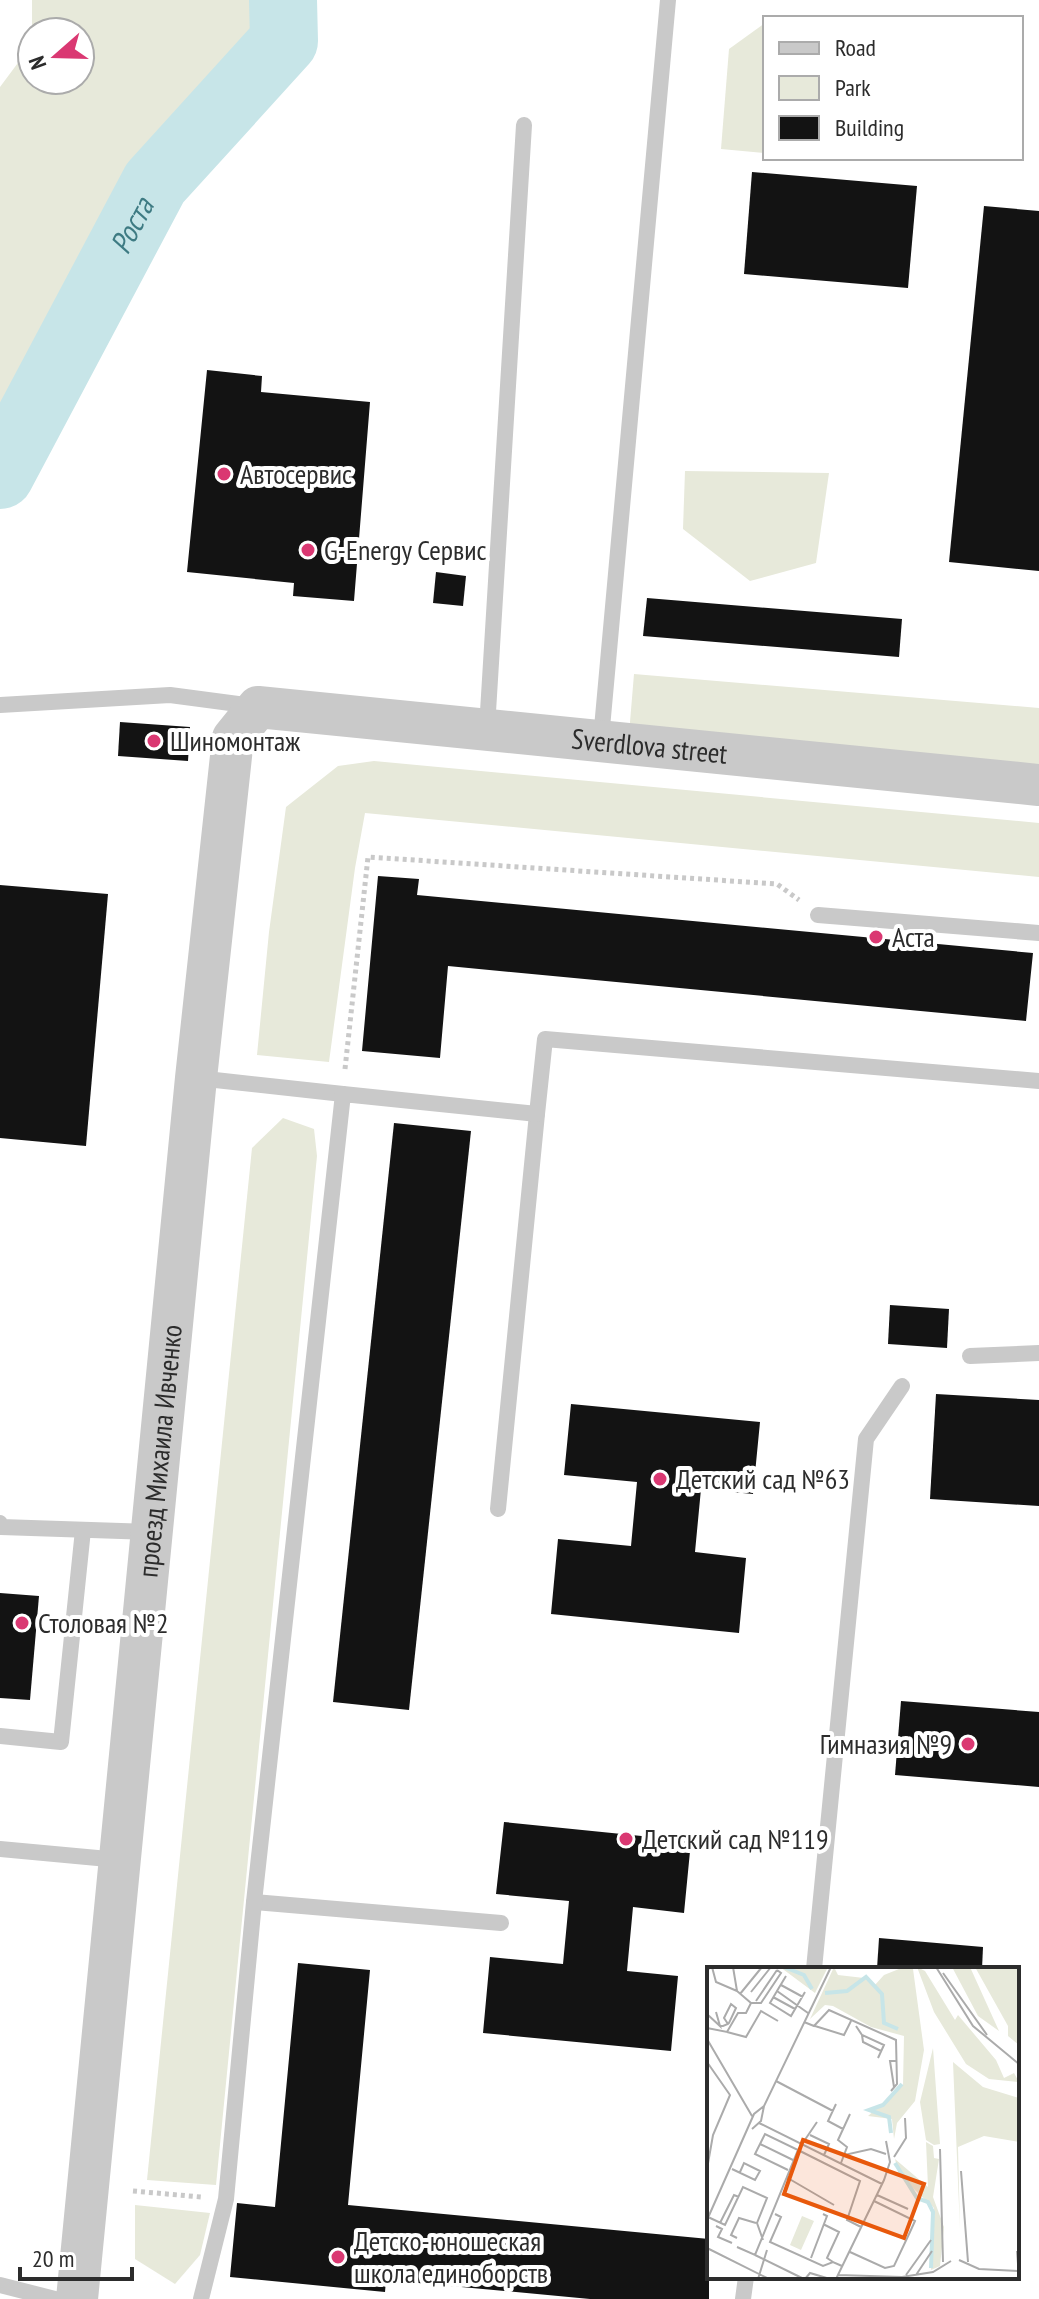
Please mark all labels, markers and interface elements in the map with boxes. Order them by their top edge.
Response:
north arrow [16,16,96,96]
legend [763,16,1023,160]
text: Road [835,32,876,63]
text: N [22,52,52,73]
text: Park [835,72,871,103]
text: Building [835,112,904,143]
water label: Роста [100,189,163,260]
place label: Автосервис [240,455,352,492]
marker: Автосервис [215,465,233,483]
place label: G-Energy Сервис [324,531,487,568]
marker: G-Energy Сервис [299,541,317,559]
street label: Sverdlova street [570,719,729,772]
place label: Шиномонтаж [170,722,301,759]
marker: Шиномонтаж [145,732,163,750]
place label: Аста [892,918,935,955]
marker: Аста [867,928,885,946]
street label: проезд Михаила Ивченко [128,1323,190,1579]
place label: Детский сад №63 [676,1460,850,1497]
marker: Детский сад №63 [651,1470,669,1488]
place label: Столовая №2 [38,1604,169,1641]
marker: Столовая №2 [13,1614,31,1632]
place label: Гимназия №9 [820,1725,952,1762]
marker: Гимназия №9 [959,1735,977,1753]
place label: Детский сад №119 [642,1820,829,1857]
marker: Детский сад №119 [617,1830,635,1848]
inset map [707,1967,1019,2279]
place label: Детско-юношеская школа единоборств [354,2222,548,2291]
scale bar [20,2231,132,2281]
text: 20 m [32,2243,74,2274]
marker: Детско-юношеская школа единоборств [329,2248,347,2266]

